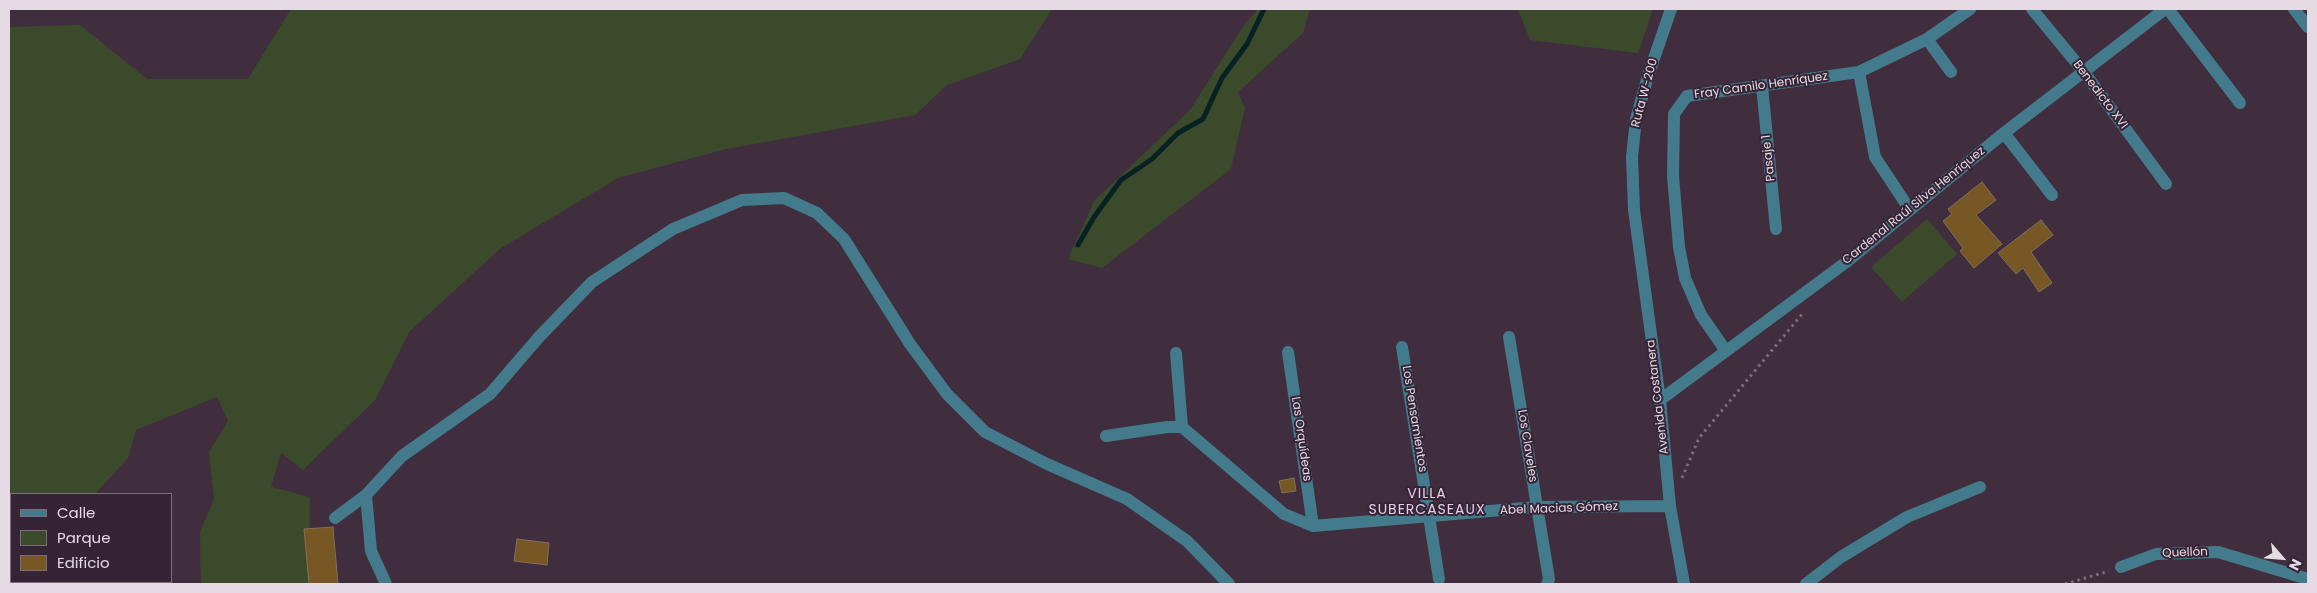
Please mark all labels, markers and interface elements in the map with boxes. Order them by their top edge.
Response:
street label: Ruta W-200 [1629,57,1661,129]
street label: Benedicto XVI [2070,58,2130,132]
street label: Fray Camilo Henríquez [1693,69,1829,103]
street label: Pasaje 1 [1759,134,1779,182]
street label: Cardenal Raúl Silva Henríquez [1840,144,1988,268]
street label: Avenida Costanera [1644,339,1672,455]
street label: Los Pensamientos [1398,365,1430,473]
street label: Las Orquídeas [1288,396,1314,482]
street label: Los Claveles [1514,409,1540,483]
district label: VILLA SUBERCASEAUX [1367,486,1487,518]
legend [10,493,172,583]
street label: Abel Macias Gómez [1500,500,1618,518]
text: Calle [57,502,95,523]
text: Parque [57,527,110,548]
north arrow [2257,533,2307,583]
street label: Quellón [2162,545,2208,561]
text: Edificio [57,552,110,573]
text: N [2284,556,2307,574]

